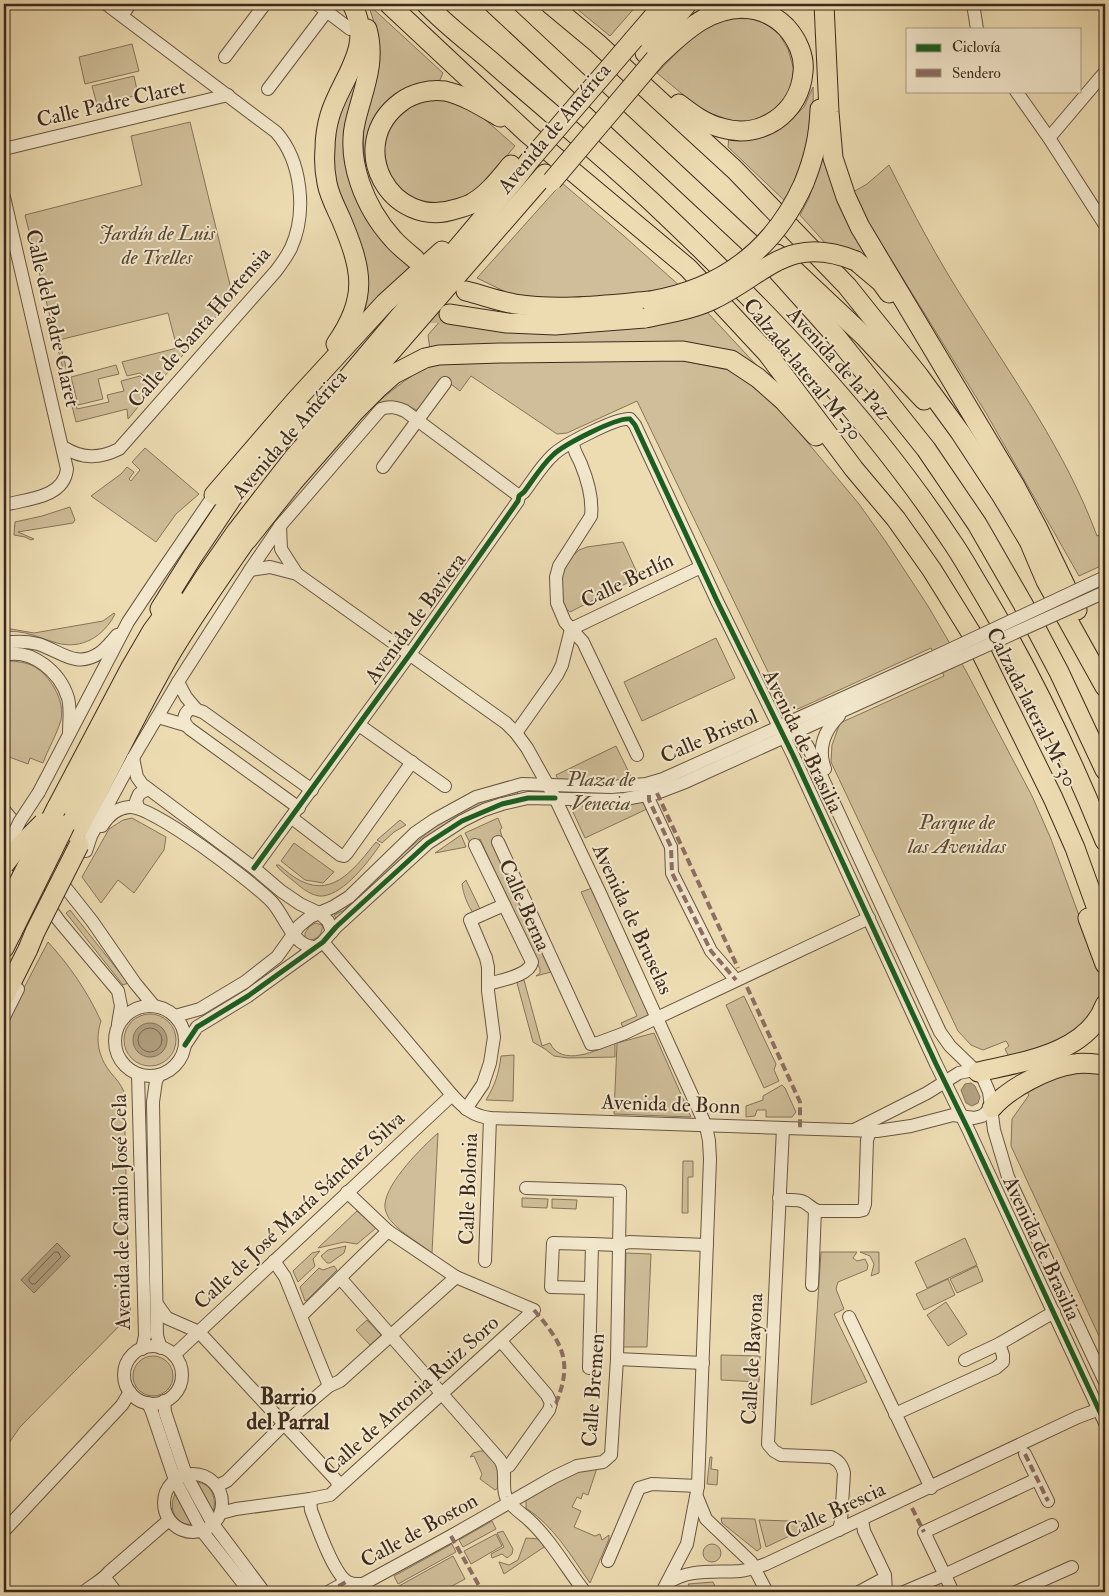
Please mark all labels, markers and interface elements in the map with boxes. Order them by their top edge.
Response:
legend [906,28,1082,92]
text: Ciclovía [952,38,1001,57]
street label: Avenida de América [491,57,617,200]
text: Sendero [952,64,1001,83]
street label: Calle Padre Claret [34,73,189,134]
park label: Jardín de Luis de Trelles [99,220,216,271]
street label: Calle del Padre Claret [19,227,86,410]
street label: Calle de Santa Hortensia [122,241,277,414]
street label: Calzada lateral M-30 [737,293,868,446]
street label: Avenida de la Paz [780,301,896,425]
street label: Avenida de América [225,364,353,505]
street label: Calle Berlín [576,546,678,614]
street label: Avenida de Baviera [358,547,472,690]
street label: Calzada lateral M-30 [980,623,1083,791]
street label: Avenida de Brasilia [756,664,849,818]
street label: Calle Bristol [656,703,763,770]
park label: Plaza de Venecia [566,766,636,817]
park label: Parque de las Avenidas [907,809,1007,860]
street label: Avenida de Bruselas [585,839,679,999]
street label: Calle Berna [492,855,557,956]
street label: Avenida de Bonn [600,1089,741,1120]
street label: Avenida de Camilo José Cela [106,1093,137,1331]
street label: Calle de José María Sánchez Silva [188,1105,411,1315]
street label: Calle Bolonia [453,1132,484,1245]
street label: Avenida de Brasilia [996,1171,1087,1325]
street label: Calle de Bayona [736,1292,769,1426]
street label: Calle de Antonia Ruiz Soro [318,1309,505,1481]
street label: Calle Bremen [576,1332,611,1448]
district label: Barrio del Parral [247,1383,330,1436]
street label: Calle Brescia [781,1475,890,1545]
street label: Calle de Boston [356,1487,483,1574]

